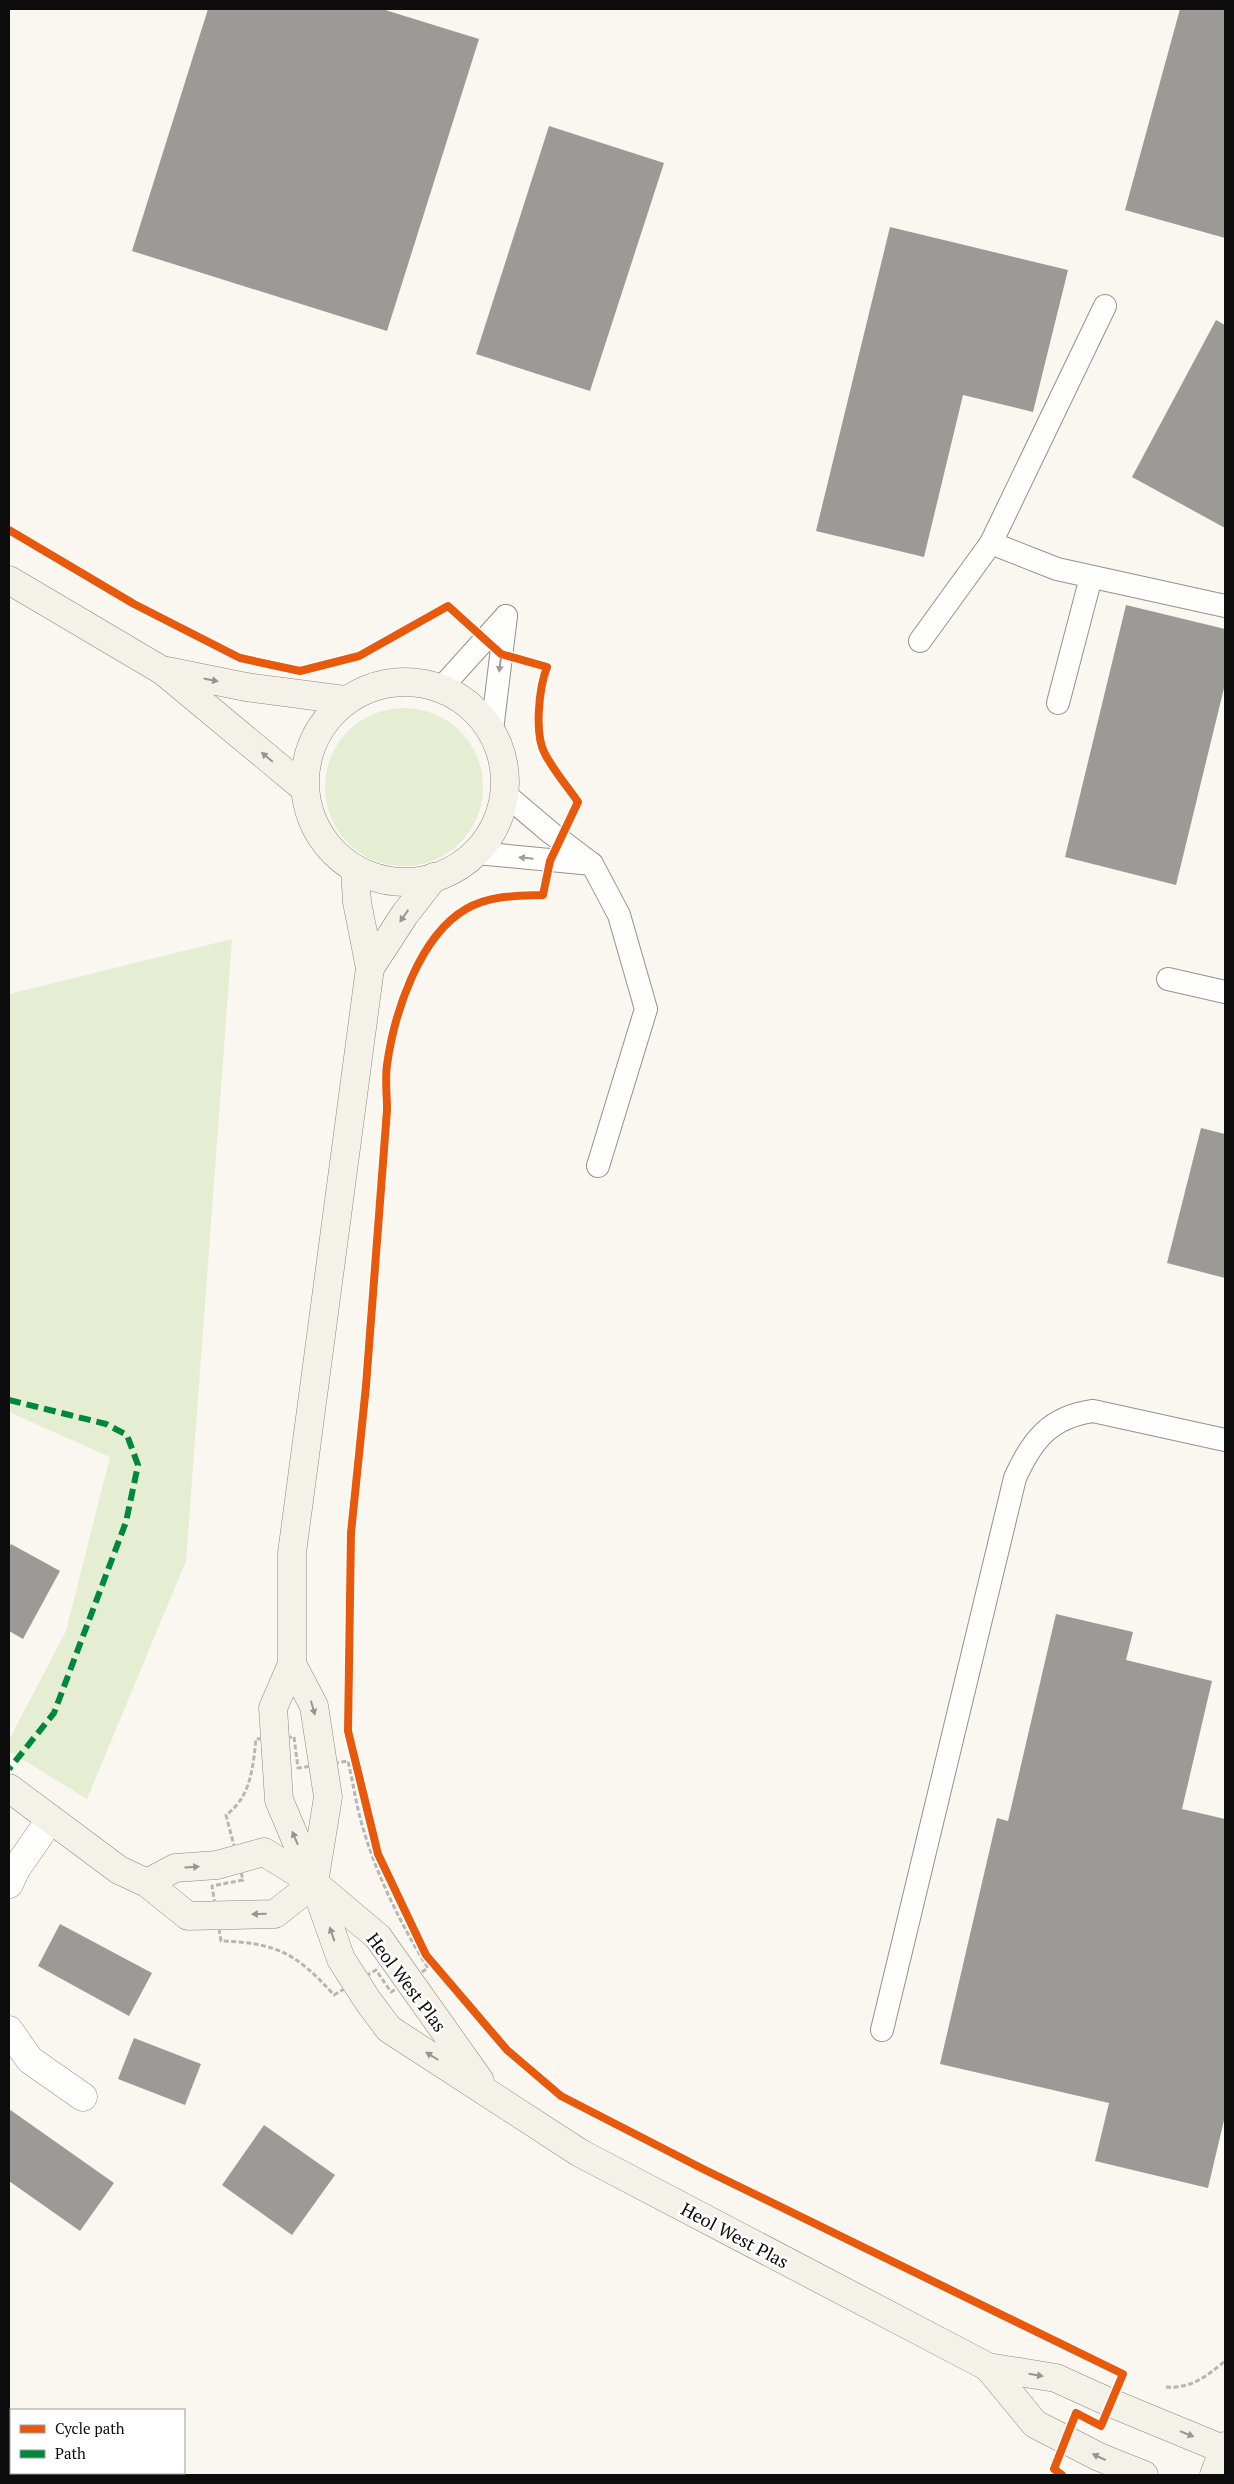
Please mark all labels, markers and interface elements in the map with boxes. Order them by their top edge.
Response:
one-way arrow [496,657,504,673]
one-way arrow [203,676,219,684]
one-way arrow [261,751,274,762]
one-way arrow [518,854,534,862]
one-way arrow [399,909,409,922]
one-way arrow [310,1700,318,1715]
one-way arrow [291,1831,299,1846]
one-way arrow [184,1862,200,1870]
one-way arrow [250,1911,266,1919]
one-way arrow [328,1926,336,1941]
street label: Heol West Plas [362,1927,452,2037]
one-way arrow [426,2051,439,2061]
street label: Heol West Plas [677,2197,793,2273]
one-way arrow [1028,2371,1044,2379]
legend [10,2409,185,2474]
text: Cycle path [55,2418,125,2438]
one-way arrow [1180,2431,1194,2439]
text: Path [55,2443,86,2463]
one-way arrow [1092,2452,1106,2460]

